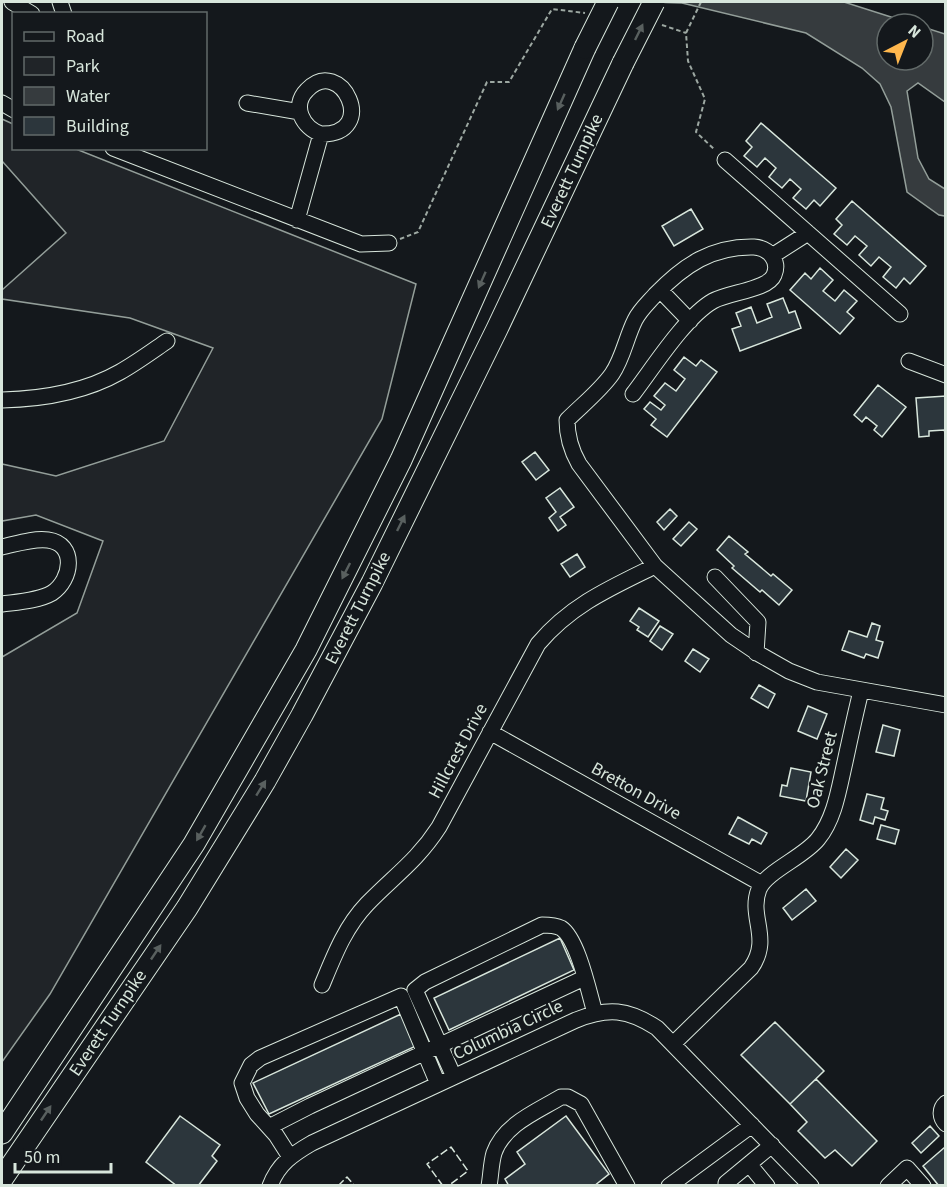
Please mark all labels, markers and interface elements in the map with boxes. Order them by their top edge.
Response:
legend [12,12,207,150]
north arrow [875,12,935,72]
text: N [903,20,926,43]
text: Road [66,24,105,49]
one-way arrow [634,24,643,41]
text: Park [66,54,100,79]
text: Water [66,84,110,109]
one-way arrow [556,93,566,111]
street label: Everett Turnpike [535,110,609,232]
text: Building [66,114,129,139]
one-way arrow [477,271,486,288]
one-way arrow [397,514,406,531]
street label: Everett Turnpike [319,547,397,669]
one-way arrow [341,562,351,579]
street label: Hillcrest Drive [422,699,494,803]
street label: Oak Street [800,729,844,811]
street label: Bretton Drive [587,756,685,826]
one-way arrow [255,780,266,796]
one-way arrow [195,825,206,841]
one-way arrow [150,944,161,960]
street label: Everett Turnpike [63,965,153,1081]
street label: Columbia Circle [449,994,567,1066]
one-way arrow [40,1106,52,1122]
scale bar [15,1136,111,1174]
text: 50 m [24,1145,60,1170]

